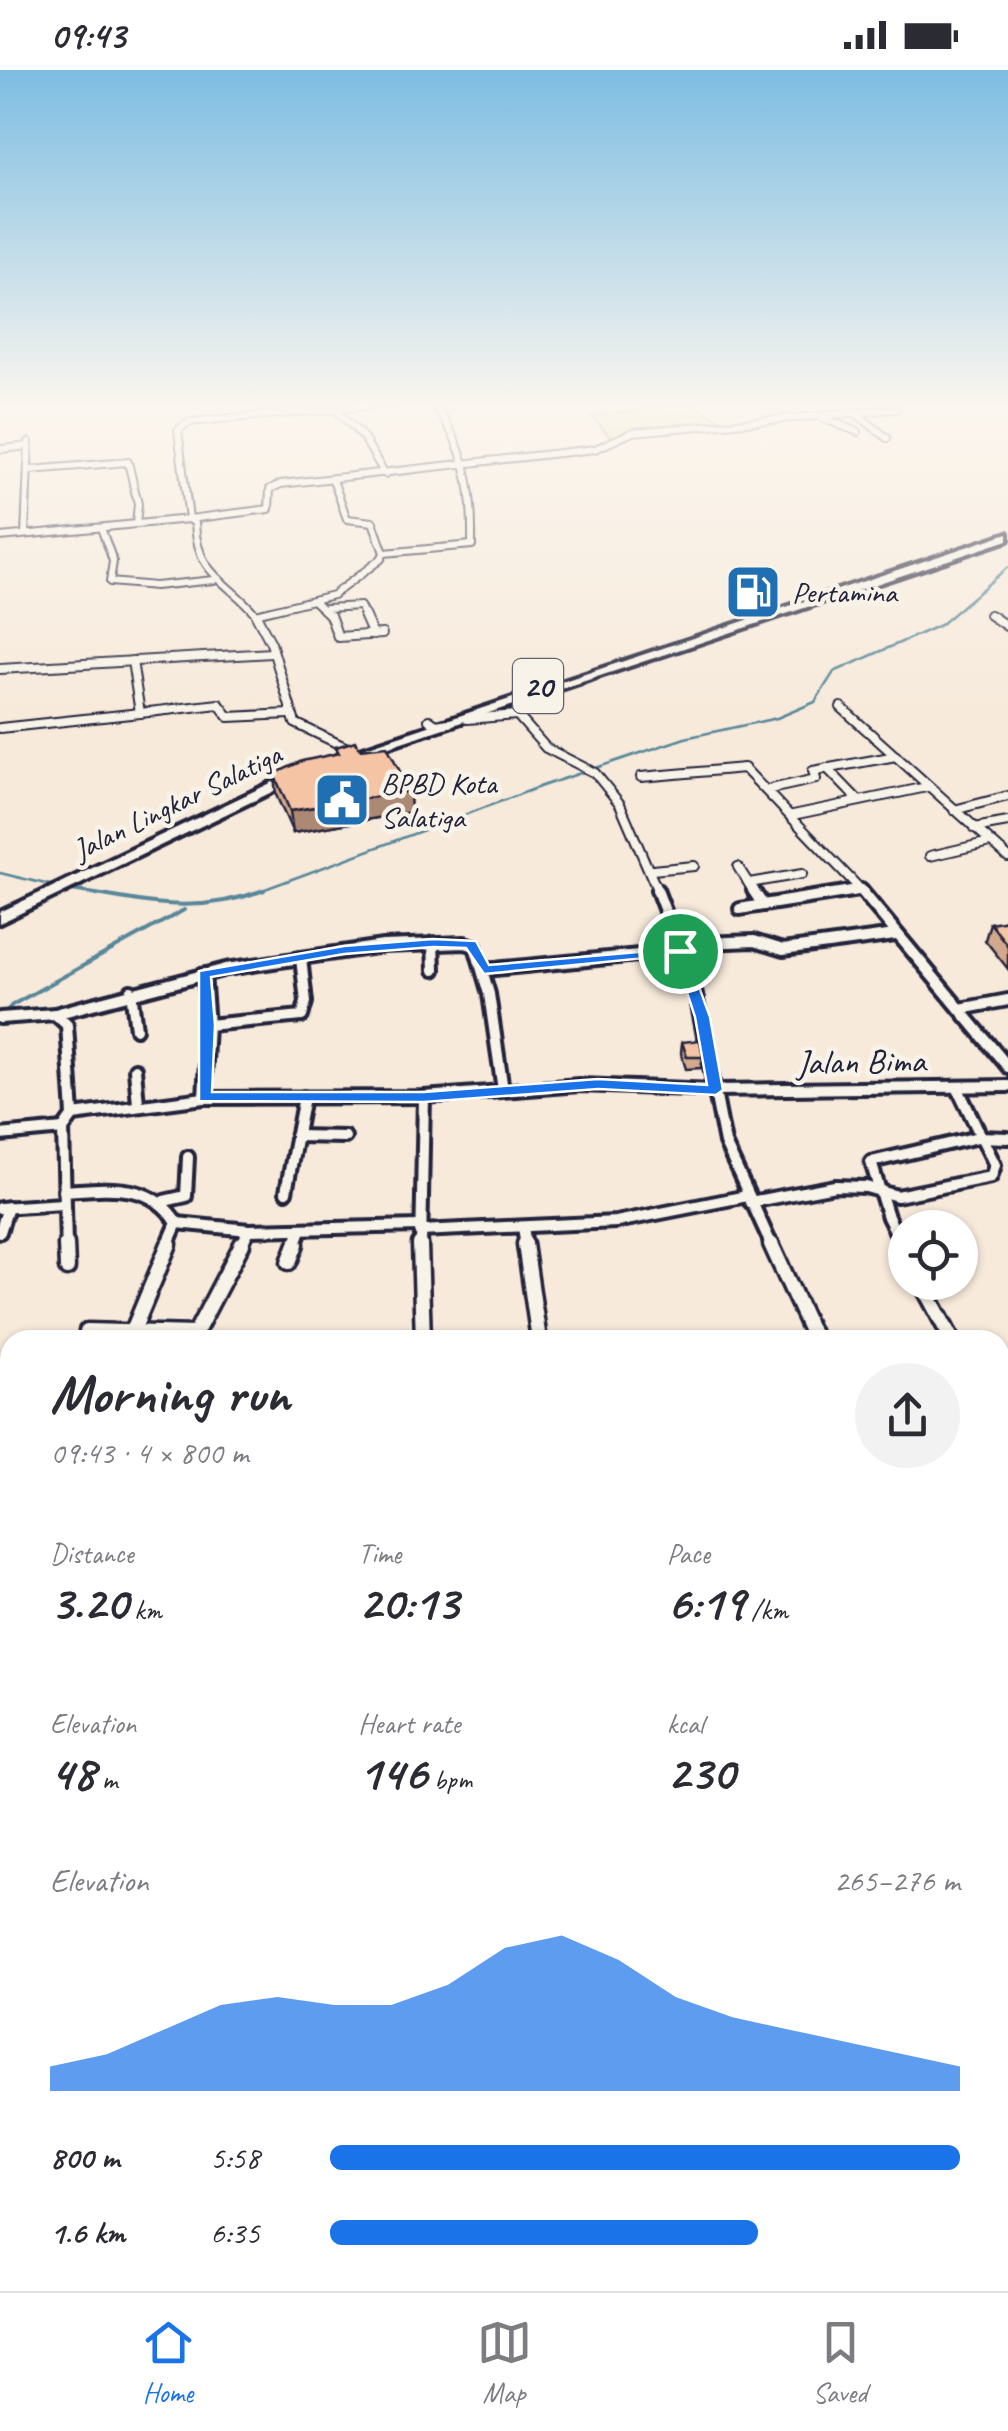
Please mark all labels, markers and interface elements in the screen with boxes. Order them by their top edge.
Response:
text: 09:43 [50,12,125,59]
fuel station icon: Pertamina [723,562,783,622]
place label: Pertamina [792,573,899,611]
road number: 20 [513,659,563,713]
street label: Jalan Lingkar Salatiga [65,734,289,870]
place label: BPBD Kota Salatiga [381,764,499,836]
public building icon: BPBD Kota Salatiga [312,770,372,830]
pin [638,909,723,994]
icon: arrive [653,924,708,979]
street label: Jalan Bima [794,1038,929,1085]
map controls [888,1210,978,1300]
button: locate [888,1210,978,1300]
text: Morning run [50,1359,290,1429]
button: share [855,1363,960,1468]
text: 09:43 · 4 × 800 m [50,1432,248,1473]
text: Distance [50,1536,134,1571]
text: Time [358,1536,401,1571]
text: Pace [667,1536,710,1571]
text: 3.20 [50,1571,127,1634]
text: 20:13 [358,1571,458,1634]
text: 6:19 [667,1571,745,1634]
text: km [127,1592,162,1627]
text: /km [745,1592,788,1627]
text: Elevation [50,1706,136,1741]
text: Heart rate [358,1706,460,1741]
text: kcal [667,1706,704,1741]
text: 48 [50,1741,95,1804]
text: 146 [358,1741,427,1804]
text: 230 [667,1741,734,1804]
text: m [95,1762,117,1797]
text: bpm [427,1762,472,1797]
text: Elevation [50,1860,148,1901]
text: 265–276 m [834,1860,960,1901]
text: 800 m [50,2137,119,2178]
text: 5:58 [210,2137,260,2178]
text: 1.6 km [50,2212,125,2253]
text: 6:35 [210,2212,260,2253]
tab: Home [141,2315,196,2410]
tab: Map [477,2315,532,2410]
tab: Saved [813,2315,868,2410]

